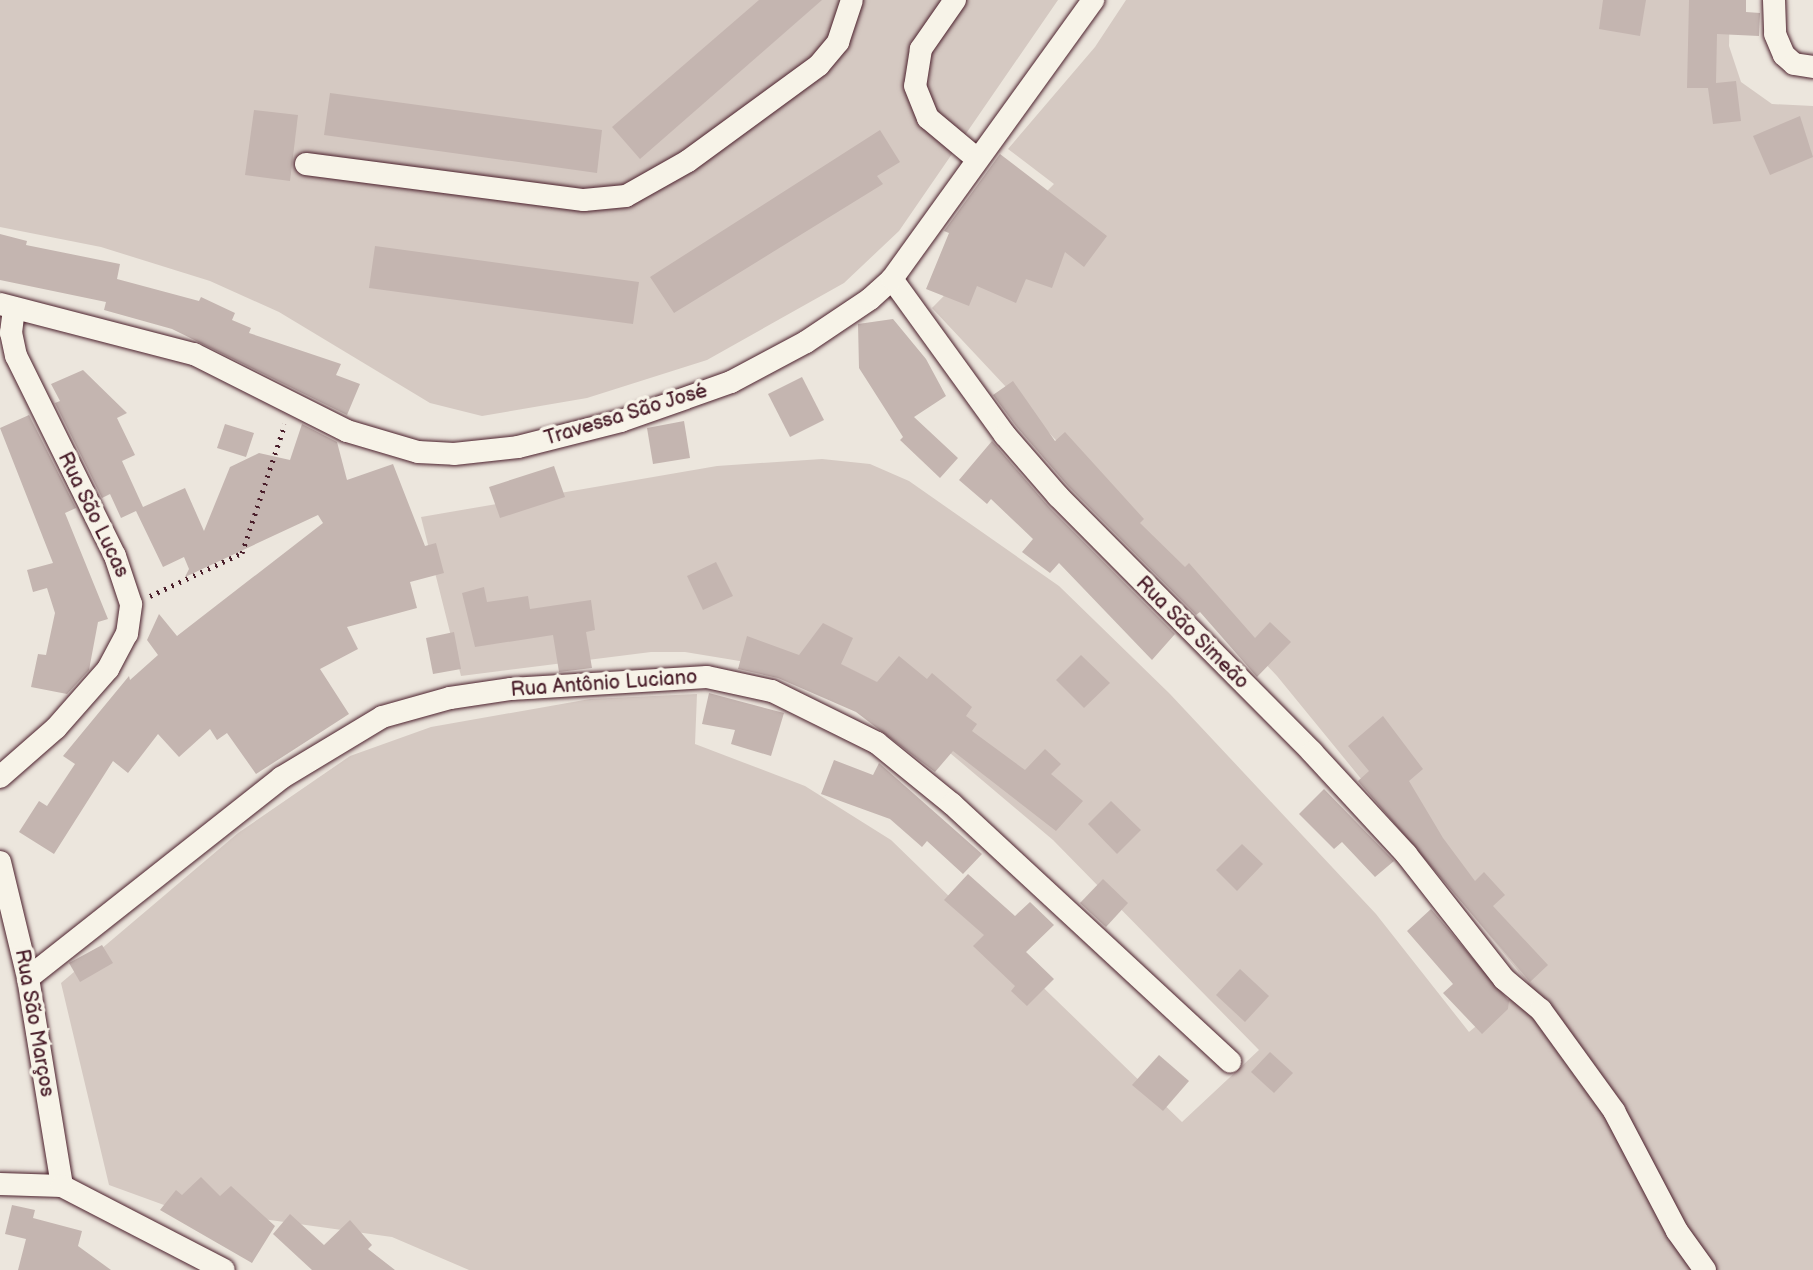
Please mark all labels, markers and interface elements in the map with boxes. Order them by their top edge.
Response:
street label: Travessa São José [541,379,711,451]
street label: Rua São Lucas [52,448,134,582]
street label: Rua São Simeão [1130,571,1254,695]
street label: Rua Antônio Luciano [510,666,698,702]
street label: Rua São Marços [9,947,59,1099]

